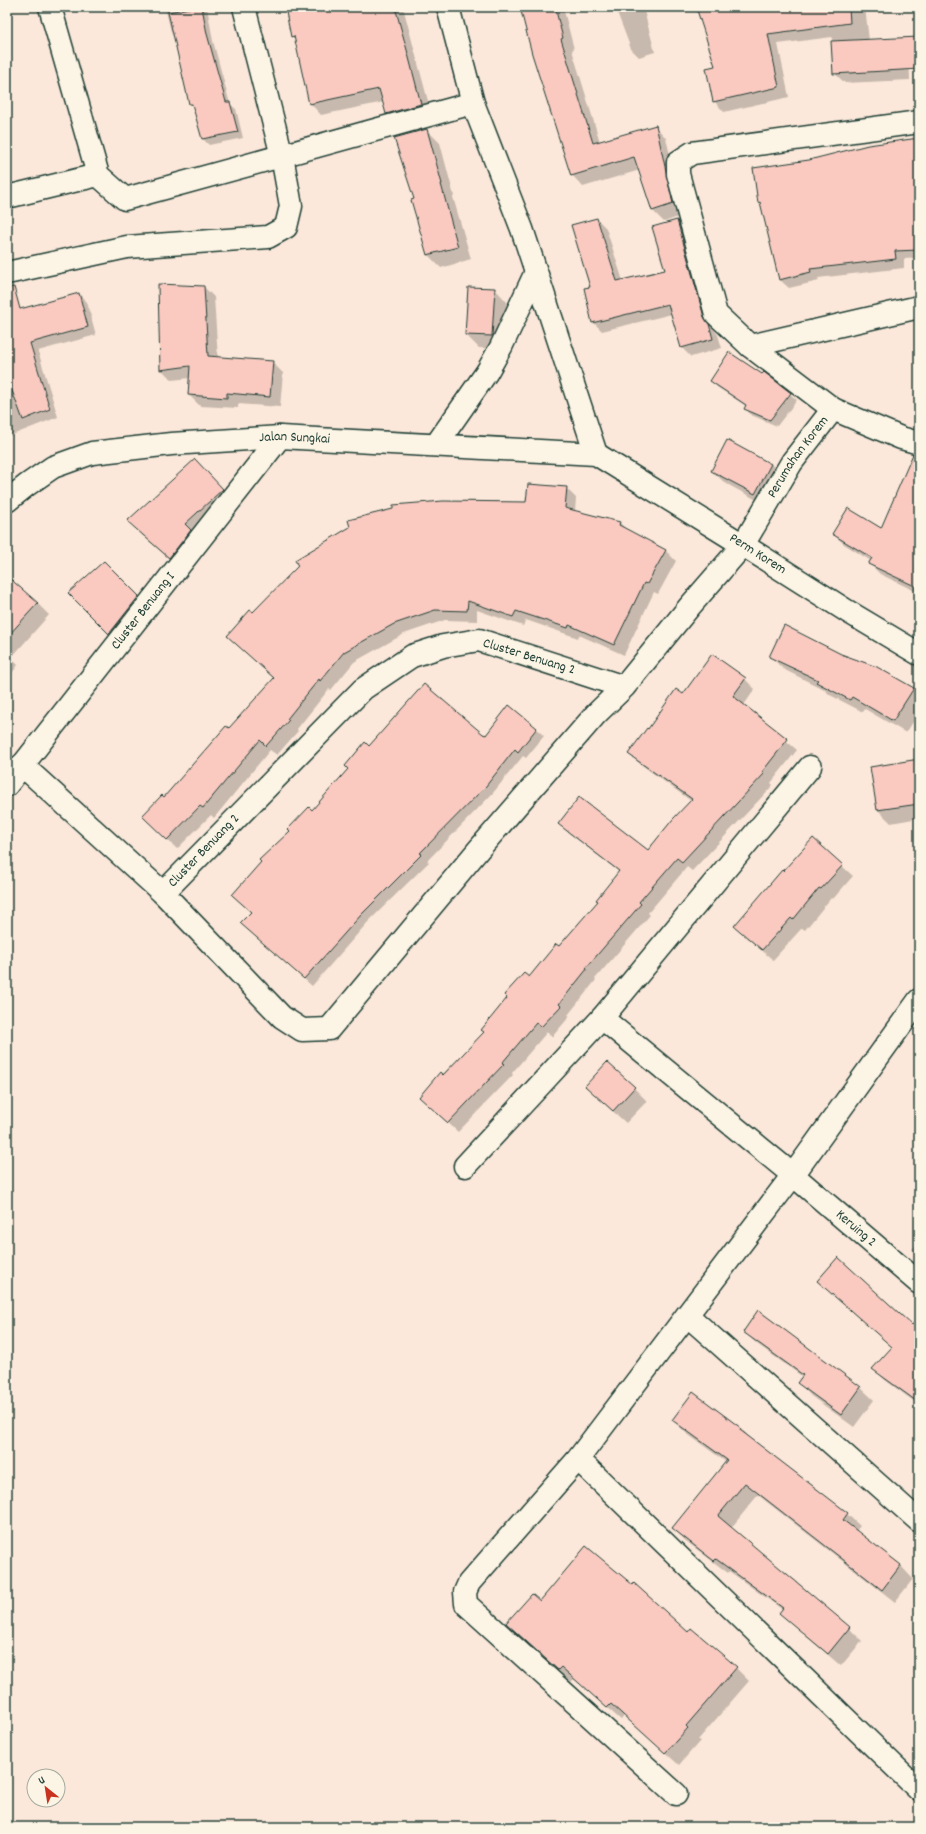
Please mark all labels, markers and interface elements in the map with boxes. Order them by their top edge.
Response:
street label: Perumahan Korem [763,412,834,502]
street label: Jalan Sungkai [258,427,331,450]
street label: Perm Korem [725,529,790,580]
street label: Cluster Benuang I [107,567,181,654]
street label: Cluster Benuang 2 [480,633,578,681]
street label: Cluster Benuang 2 [164,810,244,892]
street label: Keruing 2 [831,1205,881,1252]
north arrow [26,1768,66,1808]
text: U [36,1773,48,1789]

